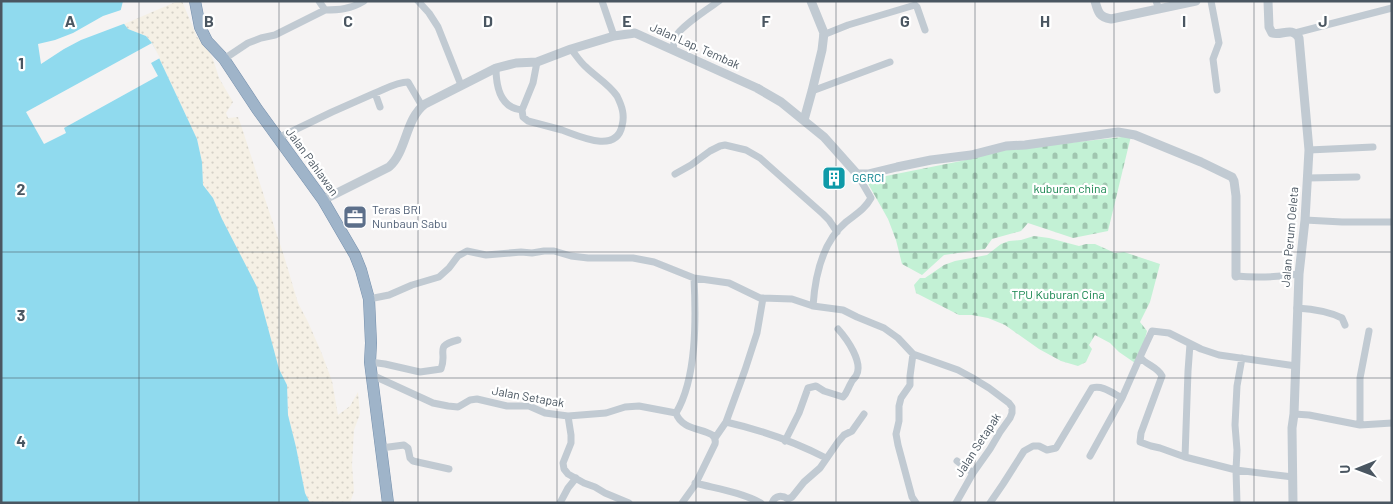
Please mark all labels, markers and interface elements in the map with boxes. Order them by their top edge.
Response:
text: A [65,11,76,30]
text: B [204,11,214,30]
text: C [343,11,353,30]
text: D [483,11,493,30]
text: E [622,11,632,30]
text: F [762,11,771,30]
text: G [900,11,910,30]
text: H [1040,11,1050,30]
text: I [1182,11,1186,30]
text: J [1318,11,1328,30]
street label: Jalan Lap. Tembak [648,19,743,71]
text: 1 [18,53,24,72]
street label: Jalan Pahlawan [284,125,342,198]
building icon: GGRCI [821,165,847,191]
place label: GGRCI [852,170,884,184]
text: 2 [17,179,26,198]
park label: kuburan china [1033,181,1107,195]
street label: Jalan Perum Oeleta [1278,186,1300,288]
place label: Teras BRI Nunbaun Sabu [372,202,447,230]
office icon: Teras BRI Nunbaun Sabu [342,204,368,230]
park label: TPU Kuburan Cina [1011,287,1105,301]
text: 3 [17,305,25,324]
street label: Jalan Setapak [491,383,566,409]
street label: Jalan Setapak [951,410,1003,479]
text: 4 [16,431,26,450]
north arrow [1333,444,1383,494]
text: U [1336,464,1353,474]

